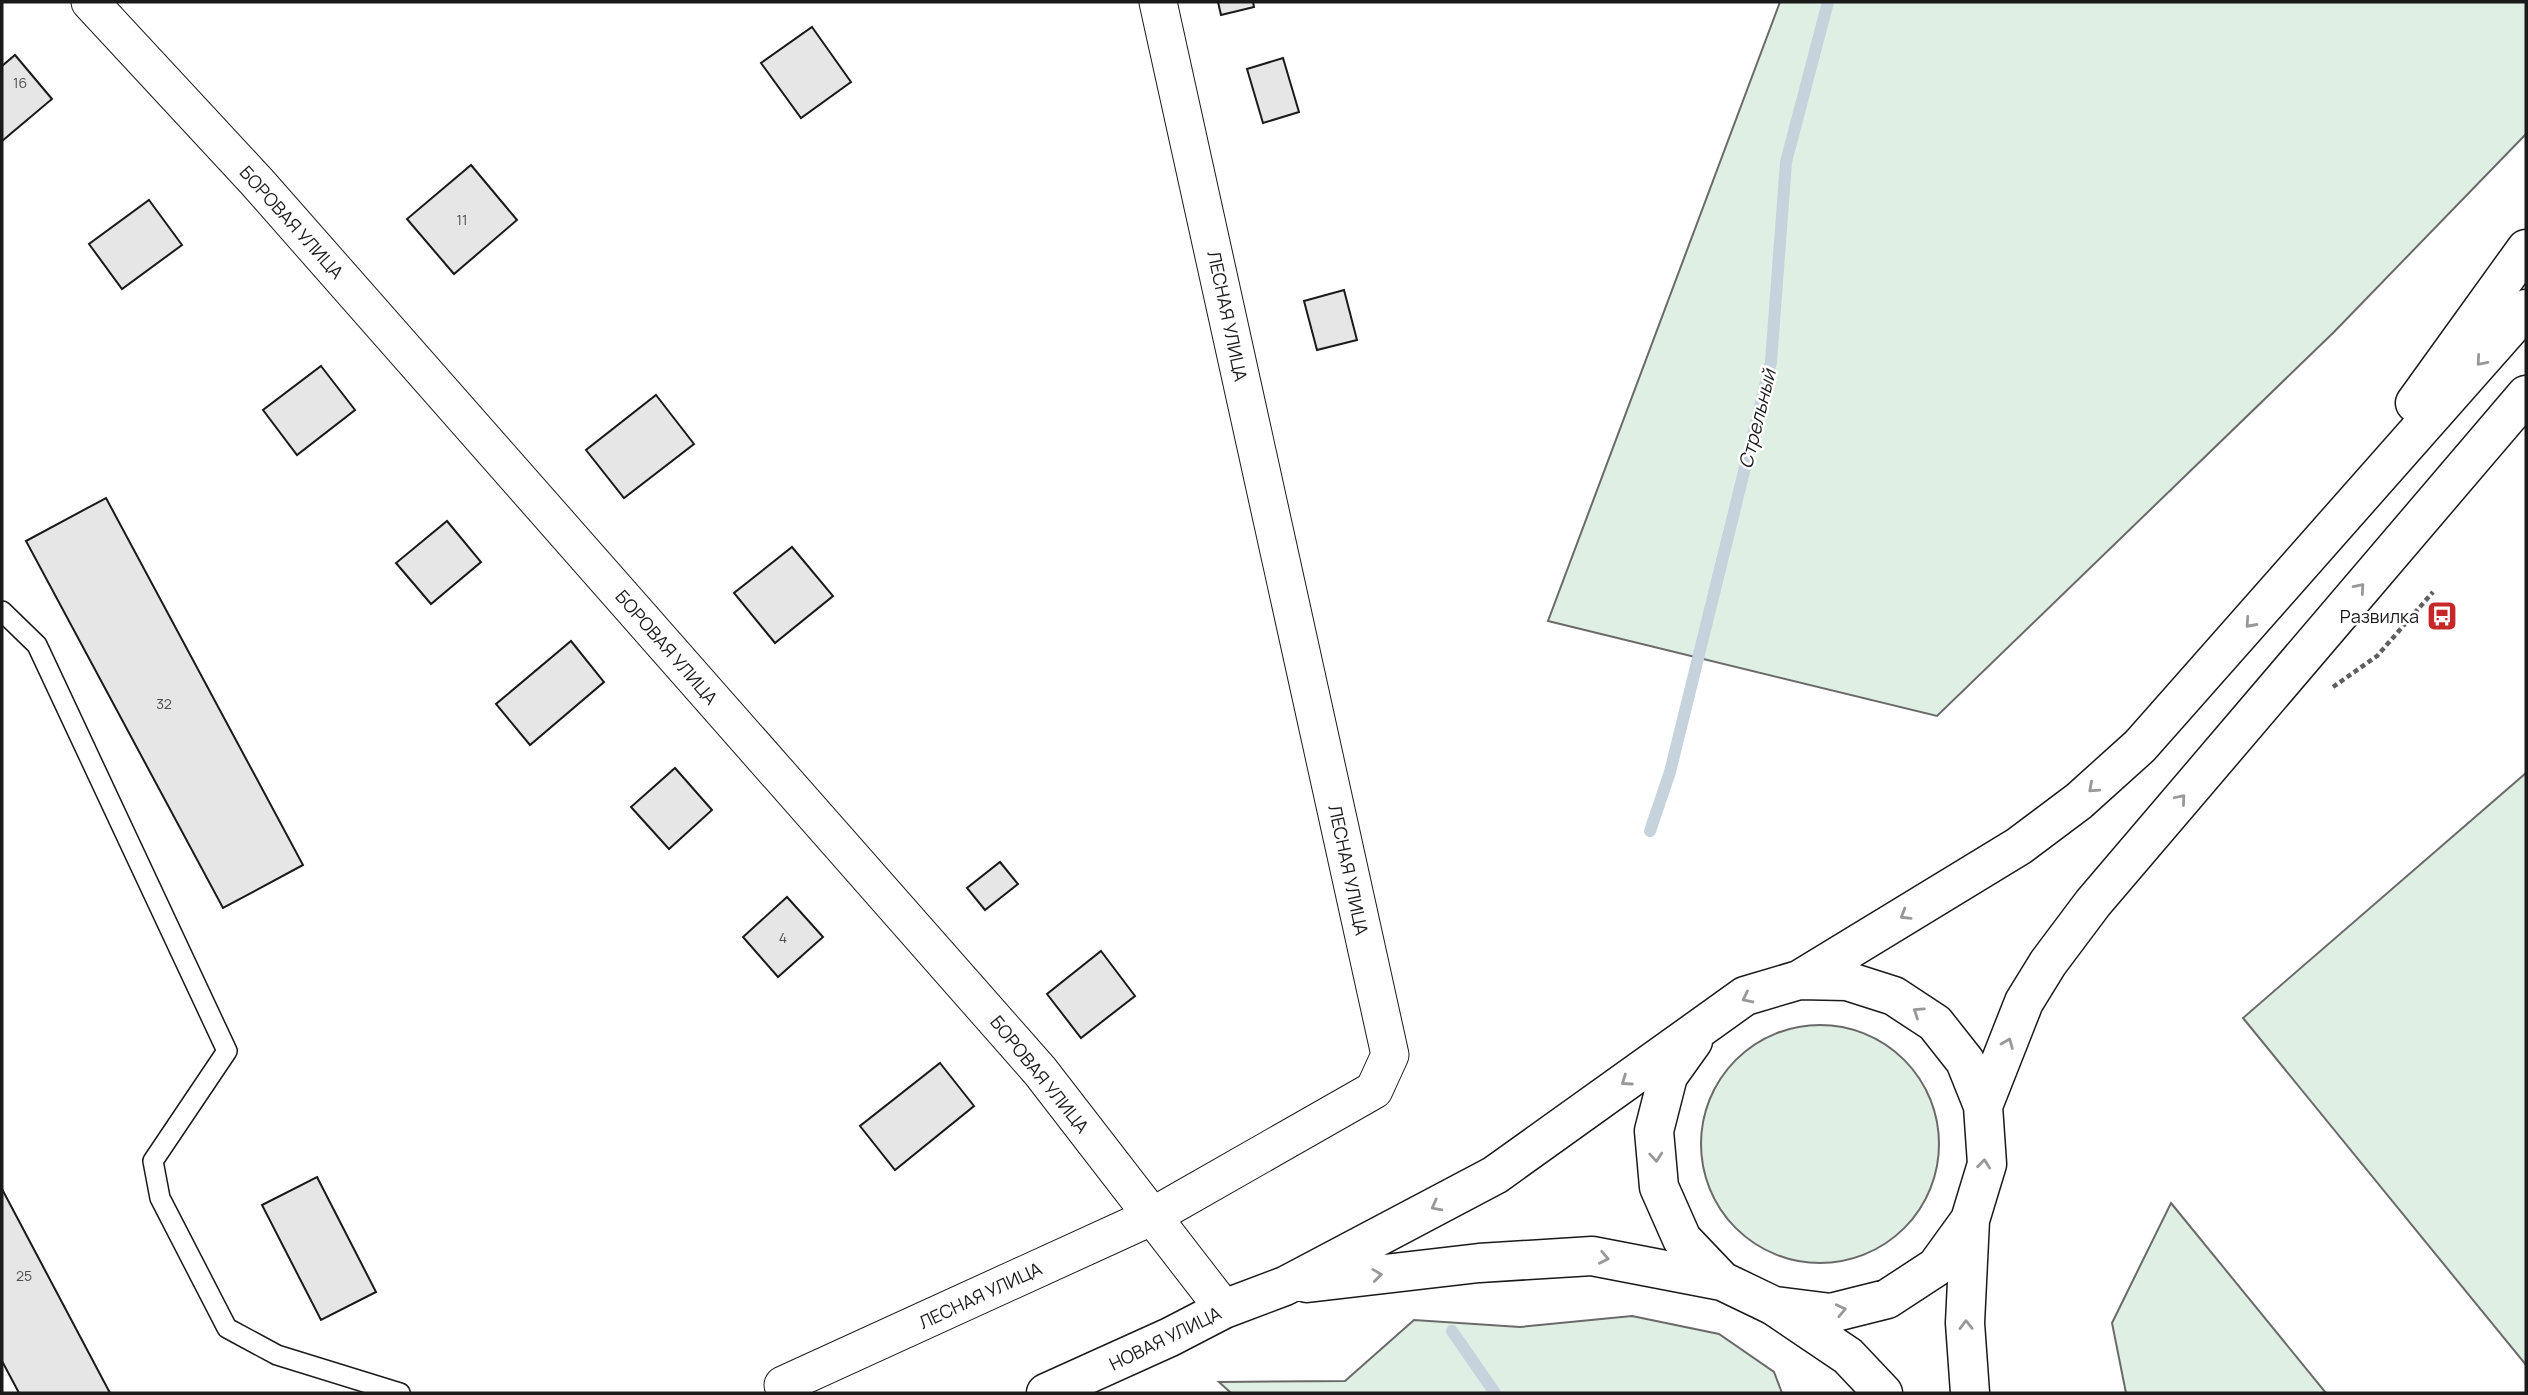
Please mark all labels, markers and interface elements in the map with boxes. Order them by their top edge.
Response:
house number: 16 [13,73,27,92]
street label: БОРОВАЯ УЛИЦА [235,160,350,284]
house number: 11 [457,210,467,229]
street label: ЛЕСНАЯ УЛИЦА [1202,248,1254,384]
one-way arrow [2477,352,2489,365]
water label: Стрельный [1732,365,1782,471]
one-way arrow [2352,583,2364,596]
street label: БОРОВАЯ УЛИЦА [611,585,724,710]
bus stop icon: Развилка [2425,599,2459,633]
place label: Развилка [2340,604,2419,628]
one-way arrow [2246,615,2258,628]
house number: 32 [156,694,172,713]
one-way arrow [2089,780,2102,792]
one-way arrow [2173,794,2185,807]
street label: ЛЕСНАЯ УЛИЦА [1323,802,1375,938]
one-way arrow [1900,907,1913,920]
house number: 4 [779,928,787,947]
one-way arrow [1742,989,1754,1003]
one-way arrow [1913,1008,1926,1020]
street label: БОРОВАЯ УЛИЦА [985,1010,1095,1138]
one-way arrow [2000,1037,2014,1049]
one-way arrow [1621,1073,1634,1085]
one-way arrow [1648,1152,1663,1163]
one-way arrow [1977,1158,1992,1170]
one-way arrow [1431,1197,1444,1211]
one-way arrow [1598,1250,1610,1265]
street label: ЛЕСНАЯ УЛИЦА [915,1256,1046,1334]
house number: 25 [16,1266,32,1285]
one-way arrow [1372,1268,1383,1283]
street label: НОВАЯ УЛИЦА [1105,1300,1226,1376]
one-way arrow [1835,1303,1847,1318]
one-way arrow [1958,1319,1974,1330]

